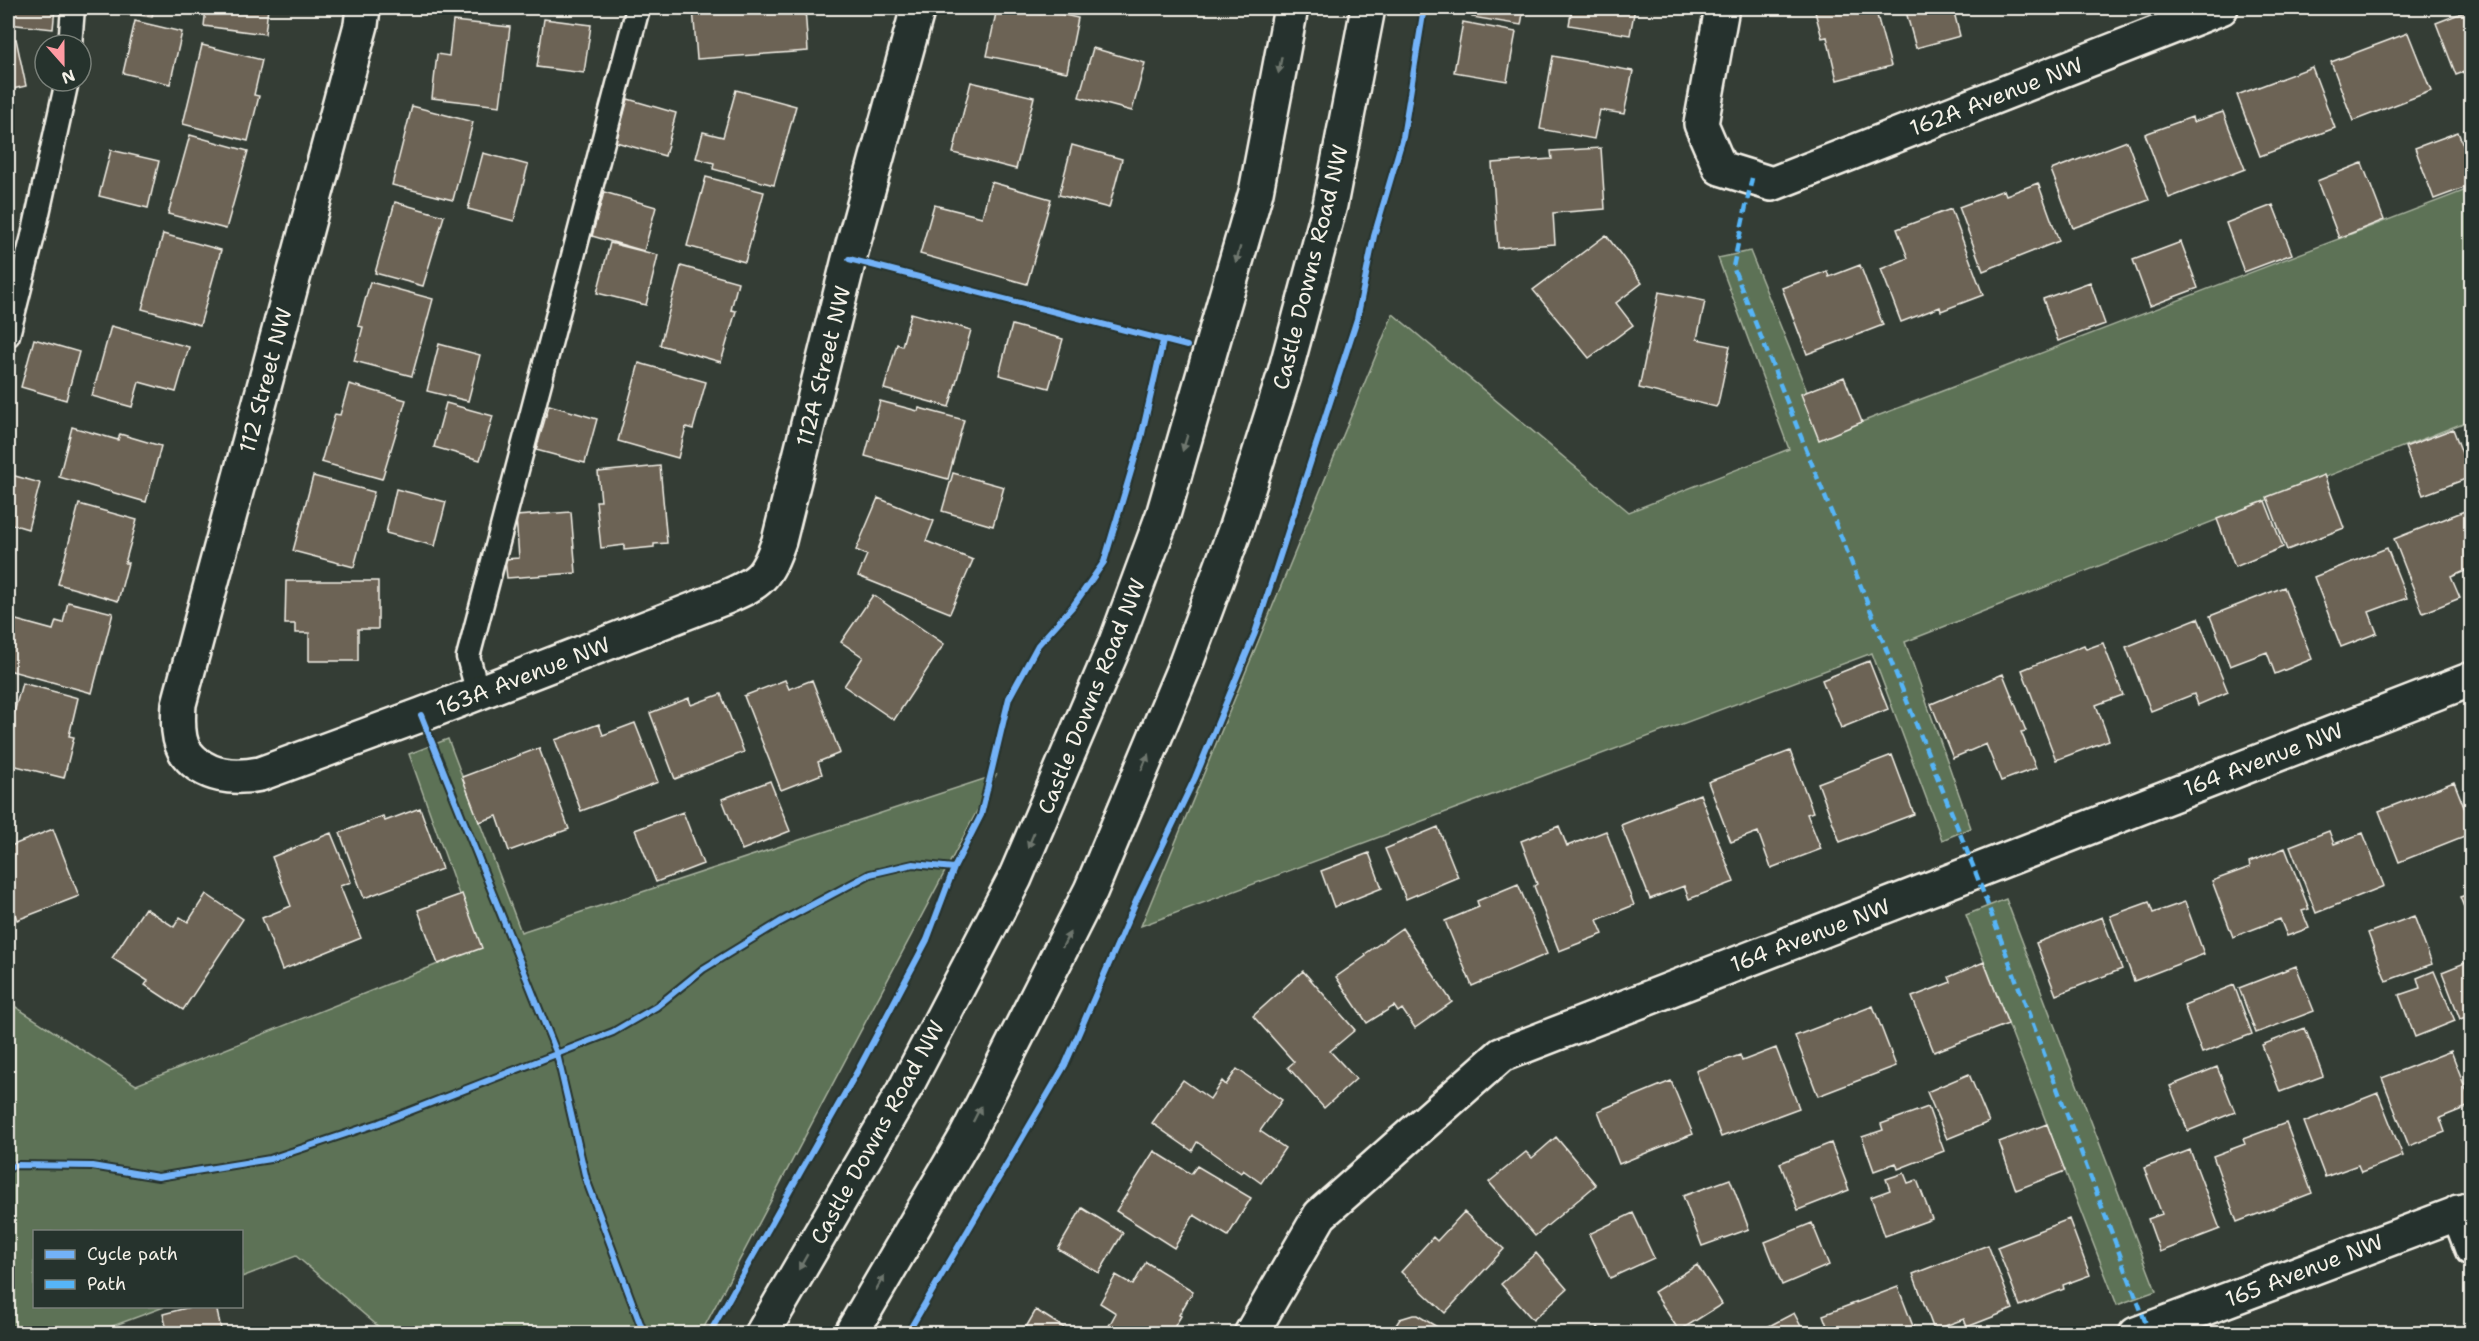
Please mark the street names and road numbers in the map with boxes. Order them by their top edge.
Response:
street label: 162A Avenue NW [1905,50,2087,143]
street label: Castle Downs Road NW [1266,141,1355,393]
street label: 112A Street NW [790,283,857,449]
street label: 112 Street NW [232,304,299,456]
street label: Castle Downs Road NW [1031,574,1152,818]
street label: 163A Avenue NW [432,630,614,723]
street label: 164 Avenue NW [2179,716,2347,803]
street label: 164 Avenue NW [1726,892,1894,979]
street label: Castle Downs Road NW [804,1015,951,1249]
street label: 165 Avenue NW [2221,1227,2387,1314]

